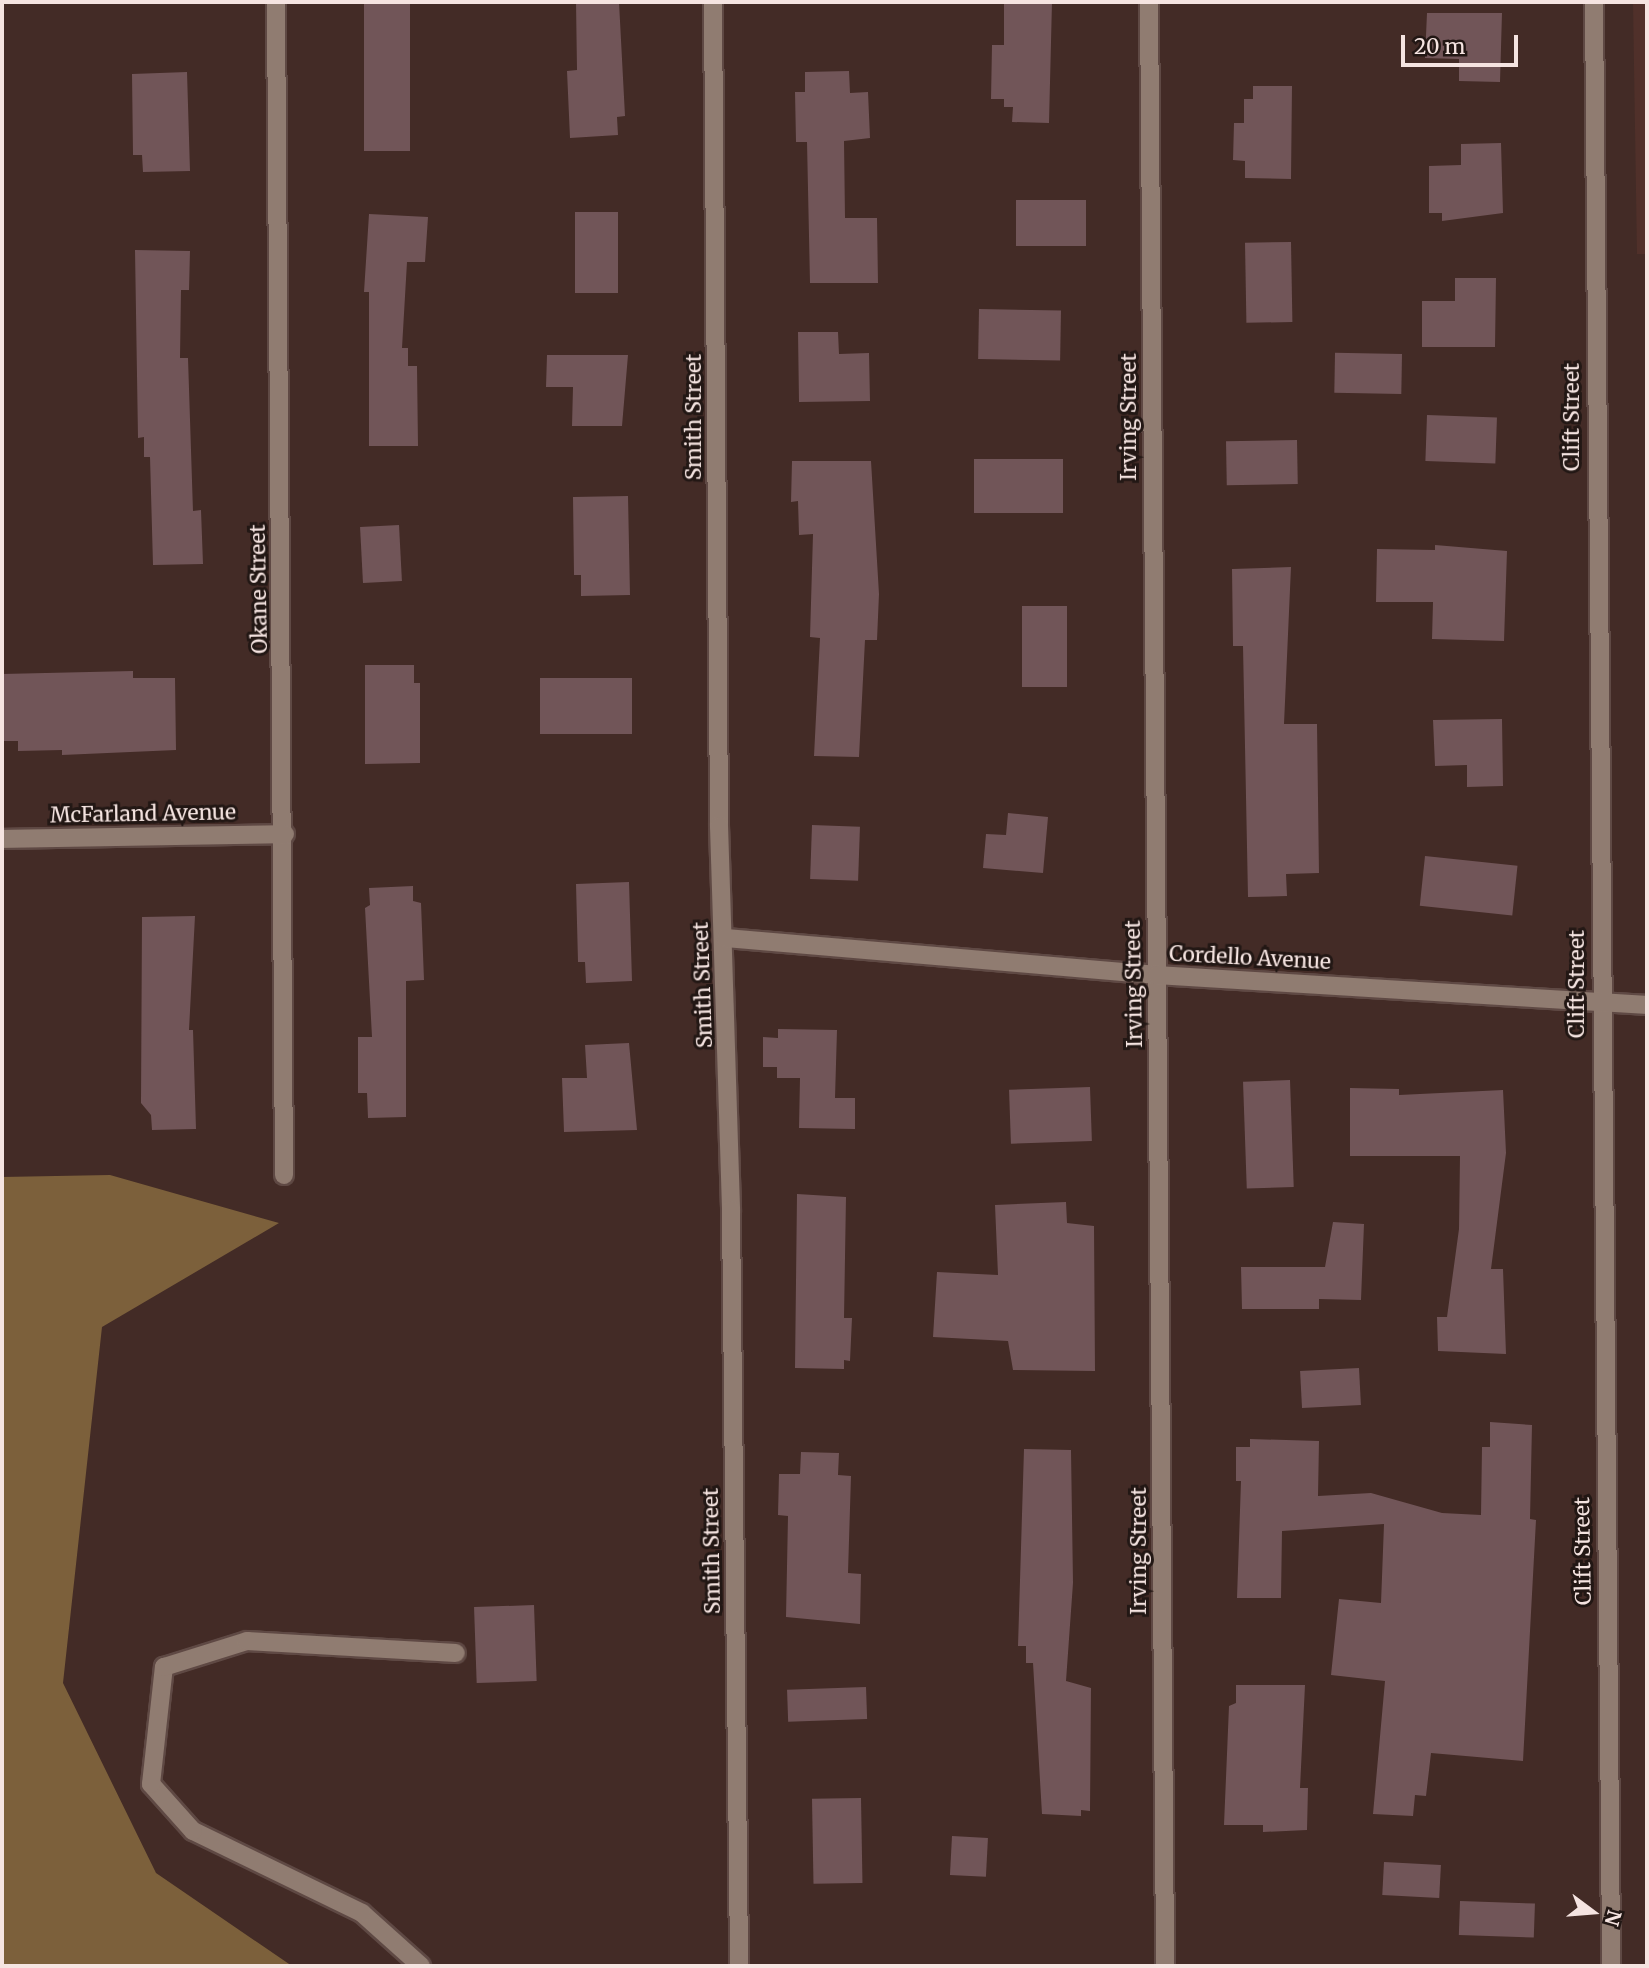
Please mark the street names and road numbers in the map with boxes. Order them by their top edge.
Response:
street label: Irving Street [1116,353,1142,481]
street label: Smith Street [681,354,707,480]
street label: Clift Street [1559,363,1585,471]
street label: Okane Street [245,524,273,654]
street label: McFarland Avenue [50,800,236,828]
street label: Irving Street [1120,920,1148,1048]
street label: Smith Street [688,921,718,1049]
street label: Clift Street [1564,930,1590,1038]
street label: Cordello Avenue [1168,941,1332,975]
street label: Irving Street [1126,1487,1152,1615]
street label: Smith Street [698,1488,726,1614]
street label: Clift Street [1569,1497,1597,1605]

